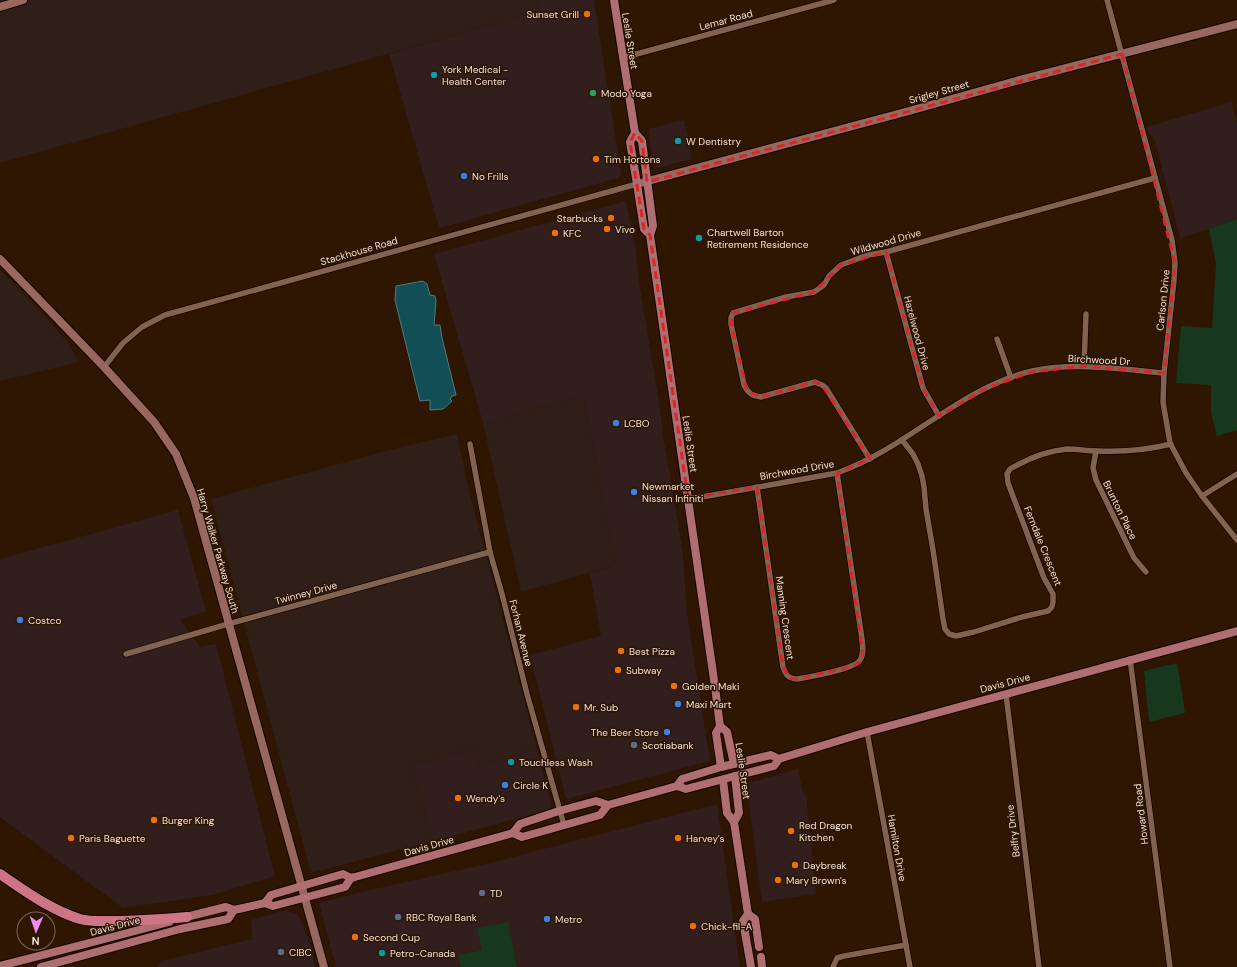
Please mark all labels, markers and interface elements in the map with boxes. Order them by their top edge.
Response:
street label: Lemar Road [698,7,754,33]
place label: Sunset Grill [526,8,579,21]
marker: Sunset Grill [582,9,592,19]
street label: Leslie Street [619,12,641,70]
place label: York Medical - Health Center [442,63,508,88]
marker: York Medical - Health Center [429,70,439,80]
street label: Srigley Street [908,77,971,107]
place label: Modo Yoga [601,87,652,100]
marker: Modo Yoga [588,88,598,98]
place label: W Dentistry [686,135,741,148]
marker: W Dentistry [673,136,683,146]
place label: Tim Hortons [604,153,661,166]
marker: Tim Hortons [591,154,601,164]
place label: No Frills [472,170,508,183]
marker: No Frills [459,171,469,181]
place label: Starbucks [557,212,603,225]
marker: Starbucks [606,213,616,223]
place label: Vivo [615,223,635,236]
marker: Vivo [602,224,612,234]
place label: Chartwell Barton Retirement Residence [707,226,809,251]
street label: Wildwood Drive [849,226,923,258]
place label: KFC [563,227,581,240]
marker: KFC [550,228,560,238]
marker: Chartwell Barton Retirement Residence [694,233,704,243]
street label: Stackhouse Road [319,234,399,268]
street label: Carlson Drive [1153,268,1173,331]
street label: Hazelwood Drive [901,294,933,372]
street label: Birchwood Dr [1068,352,1131,368]
street label: Leslie Street [680,415,700,473]
place label: LCBO [624,417,650,430]
marker: LCBO [611,418,621,428]
street label: Birchwood Drive [759,457,836,483]
street label: Brunton Place [1100,478,1140,542]
place label: Newmarket Nissan Infiniti [642,480,703,505]
street label: Harry Walker Parkway South [194,487,242,615]
marker: Newmarket Nissan Infiniti [629,487,639,497]
street label: Ferndale Crescent [1021,504,1065,588]
street label: Manning Crescent [773,575,797,661]
street label: Twinney Drive [273,578,339,608]
street label: Forhan Avenue [506,598,536,668]
place label: Costco [28,614,61,627]
marker: Costco [15,615,25,625]
place label: Best Pizza [629,645,675,658]
marker: Best Pizza [616,646,626,656]
place label: Subway [626,664,662,677]
marker: Subway [613,665,623,675]
street label: Davis Drive [979,670,1032,696]
place label: Golden Maki [682,680,739,693]
marker: Golden Maki [669,681,679,691]
place label: Maxi Mart [686,698,731,711]
marker: Maxi Mart [673,699,683,709]
place label: Mr. Sub [584,701,618,714]
marker: Mr. Sub [571,702,581,712]
place label: The Beer Store [591,726,659,739]
marker: The Beer Store [662,727,672,737]
place label: Scotiabank [642,739,694,752]
marker: Scotiabank [629,740,639,750]
street label: Leslie Street [733,742,753,800]
place label: Touchless Wash [519,756,593,769]
marker: Touchless Wash [506,757,516,767]
place label: Circle K [513,779,548,792]
marker: Circle K [500,780,510,790]
street label: Howard Road [1131,783,1151,845]
place label: Wendy's [466,792,505,805]
marker: Wendy's [453,793,463,803]
street label: Belfry Drive [1003,804,1023,858]
place label: Burger King [162,814,215,827]
street label: Hamilton Drive [885,814,909,883]
marker: Burger King [149,815,159,825]
place label: Red Dragon Kitchen [799,819,853,844]
marker: Red Dragon Kitchen [786,826,796,836]
place label: Paris Baguette [79,832,146,845]
place label: Harvey's [686,832,725,845]
marker: Paris Baguette [66,833,76,843]
street label: Davis Drive [403,833,456,859]
marker: Harvey's [673,833,683,843]
place label: Daybreak [803,859,847,872]
marker: Daybreak [790,860,800,870]
place label: Mary Brown's [786,874,847,887]
marker: Mary Brown's [773,875,783,885]
place label: TD [490,887,503,900]
marker: TD [477,888,487,898]
north arrow [16,911,56,951]
place label: RBC Royal Bank [406,911,477,924]
marker: RBC Royal Bank [393,912,403,922]
street label: Davis Drive [89,913,142,939]
place label: Metro [555,913,582,926]
marker: Metro [542,914,552,924]
place label: Chick-fil-A [701,920,752,933]
marker: Chick-fil-A [688,921,698,931]
place label: Second Cup [363,931,420,944]
marker: Second Cup [350,932,360,942]
text: N [31,934,40,948]
place label: CIBC [289,946,312,959]
marker: CIBC [276,947,286,957]
place label: Petro-Canada [390,947,455,960]
marker: Petro-Canada [377,948,387,958]

